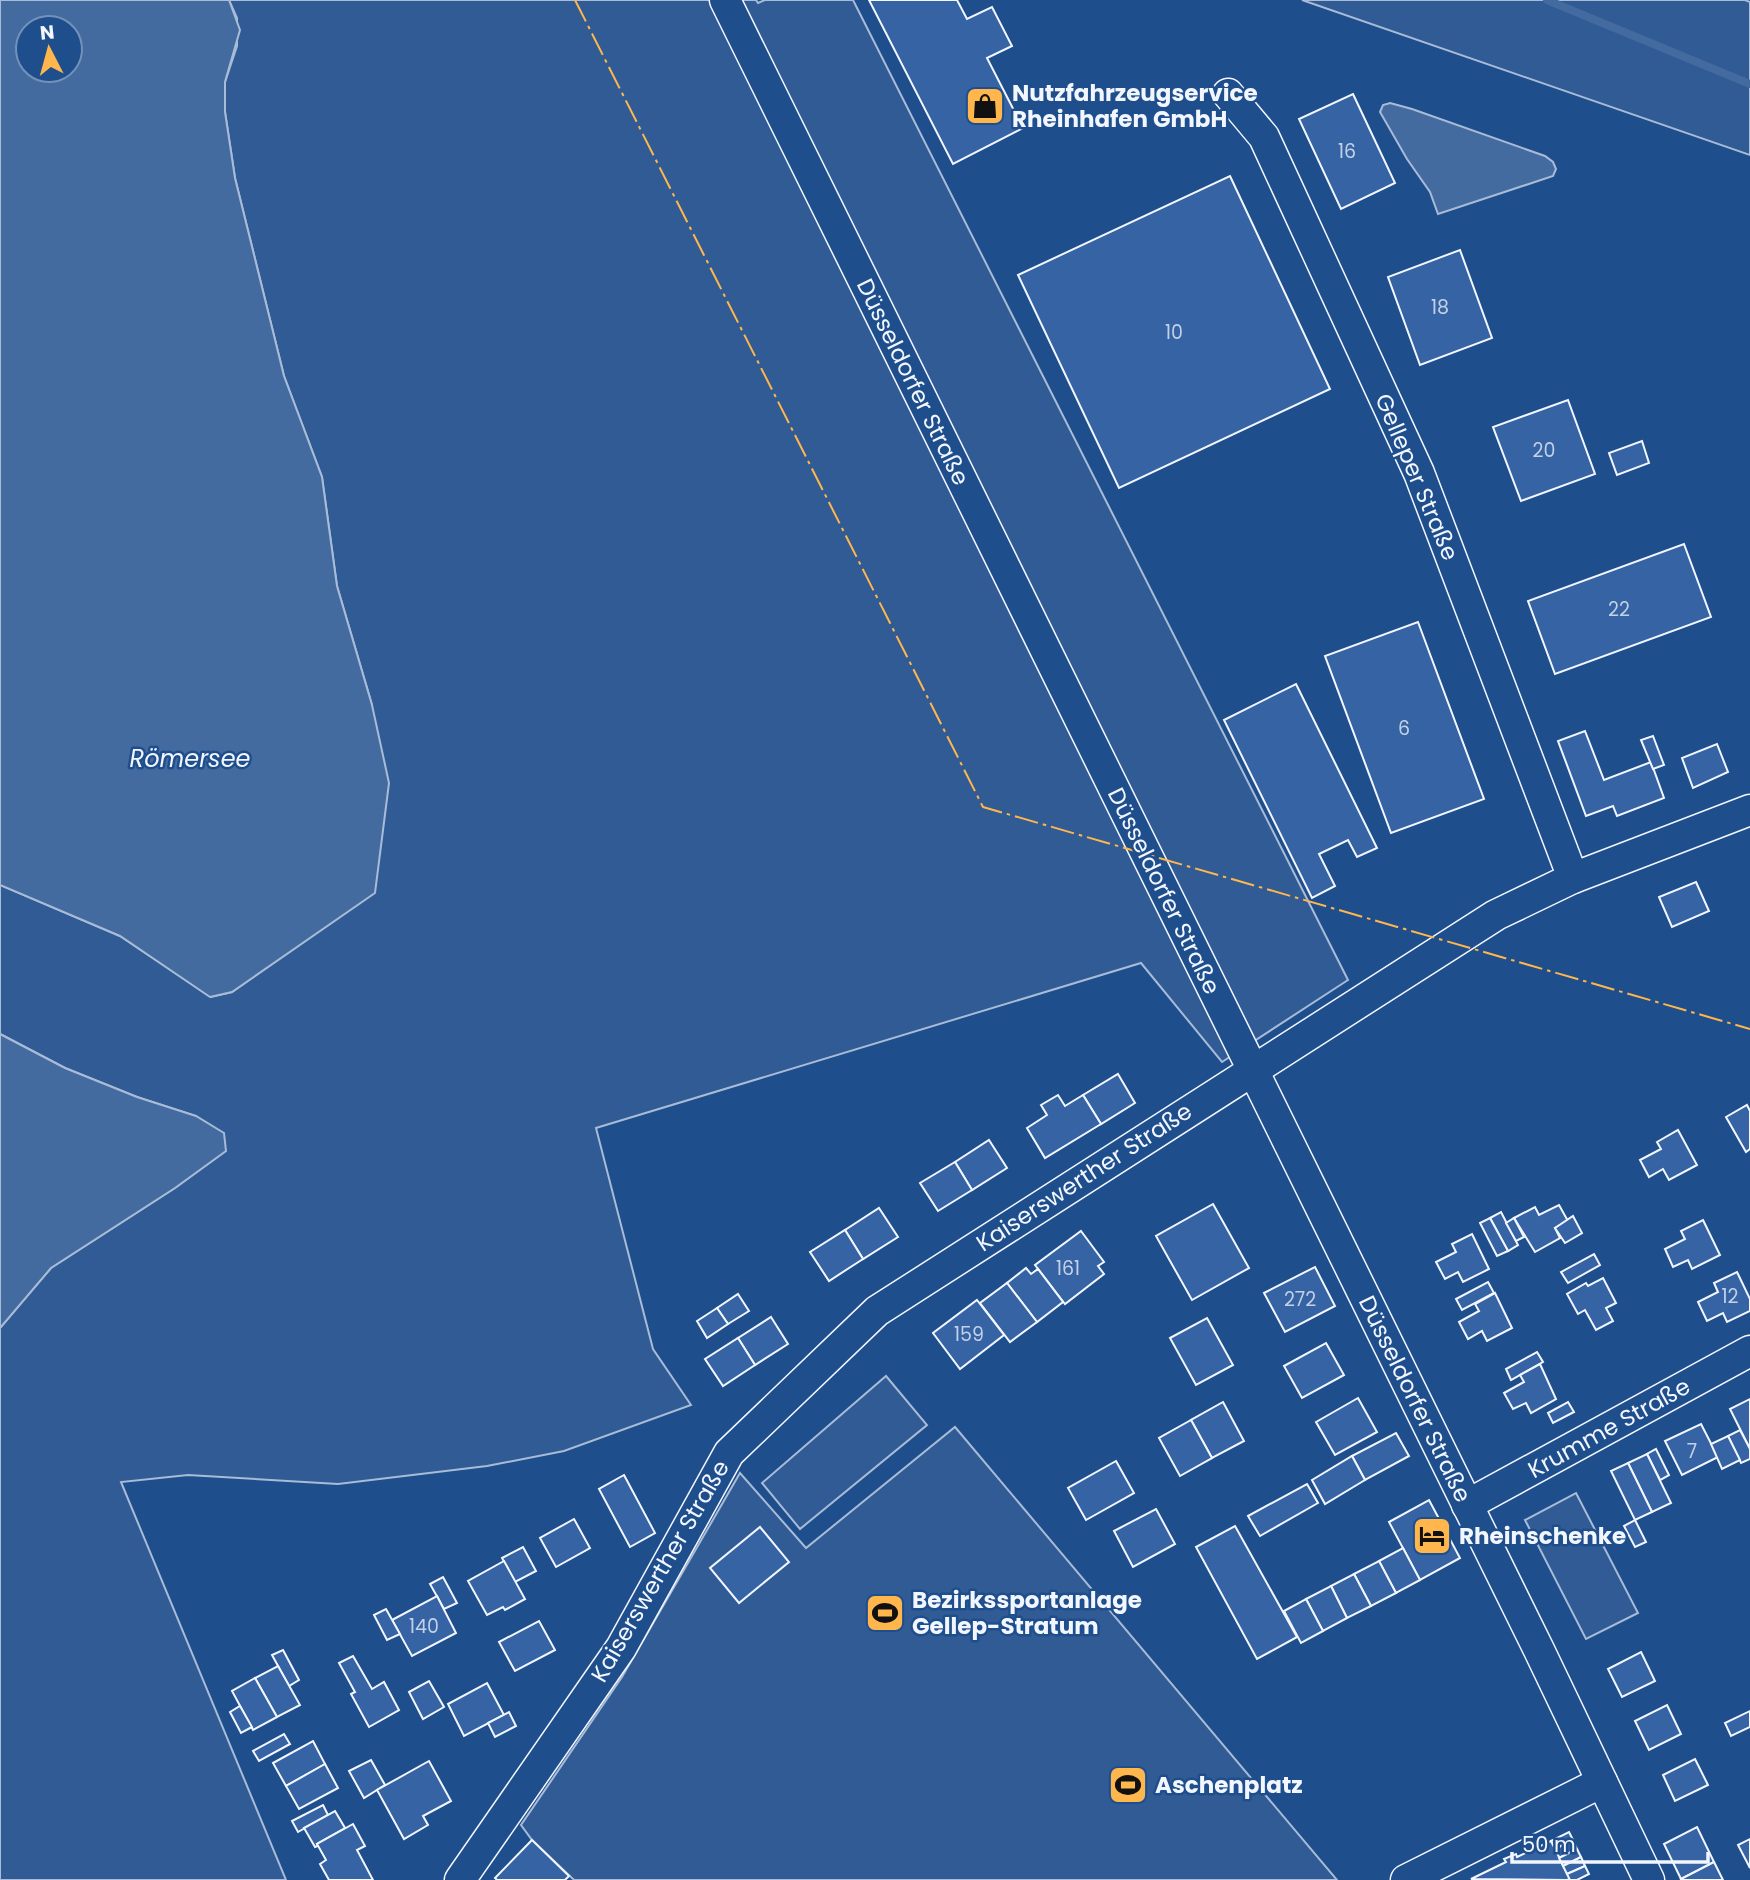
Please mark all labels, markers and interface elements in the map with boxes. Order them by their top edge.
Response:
north arrow [14,14,84,84]
text: N [39,18,56,47]
place label: Nutzfahrzeugservice Rheinhafen GmbH [1012,77,1258,135]
shop icon: Nutzfahrzeugservice Rheinhafen GmbH [964,85,1006,127]
house number: 16 [1338,138,1356,165]
street label: Düsseldorfer Straße [849,273,977,491]
house number: 18 [1431,294,1449,321]
house number: 10 [1165,319,1183,346]
street label: Gelleper Straße [1367,389,1467,565]
house number: 20 [1533,437,1555,464]
house number: 22 [1608,596,1630,623]
house number: 6 [1398,715,1410,742]
water label: Römersee [130,742,251,775]
street label: Düsseldorfer Straße [1100,782,1228,1000]
street label: Kaiserswerther Straße [970,1095,1198,1259]
house number: 161 [1056,1255,1080,1282]
house number: 12 [1721,1283,1739,1310]
house number: 272 [1284,1286,1316,1313]
street label: Düsseldorfer Straße [1351,1290,1479,1508]
house number: 159 [954,1321,984,1348]
street label: Krumme Straße [1522,1370,1696,1486]
house number: 7 [1687,1438,1697,1465]
street label: Kaiserswerther Straße [583,1454,737,1688]
hotel icon: Rheinschenke [1411,1515,1453,1557]
place label: Rheinschenke [1459,1520,1626,1552]
place label: Bezirkssportanlage Gellep-Stratum [912,1584,1142,1642]
sports icon: Bezirkssportanlage Gellep-Stratum [864,1592,906,1634]
house number: 140 [409,1613,439,1640]
sports icon: Aschenplatz [1107,1764,1149,1806]
place label: Aschenplatz [1155,1769,1303,1801]
scale bar [1512,1820,1708,1864]
text: 50 m [1522,1830,1576,1859]

